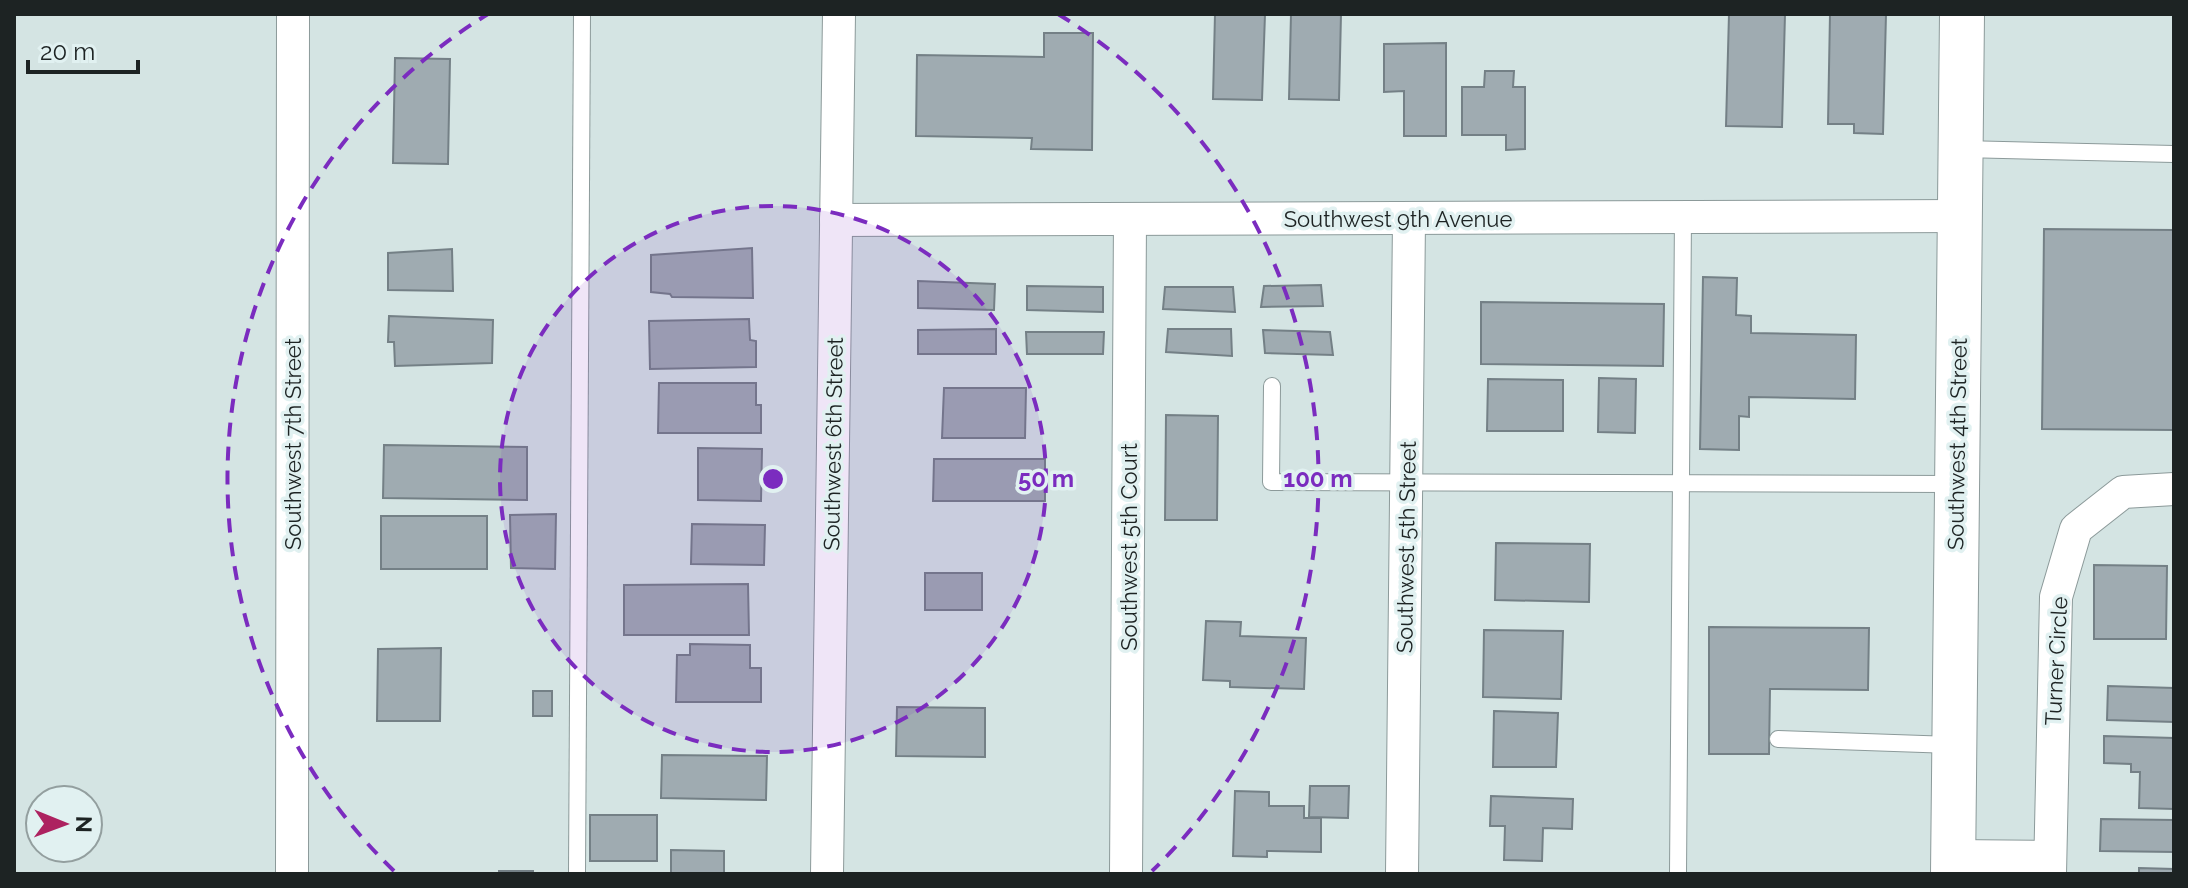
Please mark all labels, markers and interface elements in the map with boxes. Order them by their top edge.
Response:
scale bar [28,24,138,74]
text: 20 m [40,37,95,66]
street label: Southwest 9th Avenue [1284,206,1512,232]
street label: Southwest 6th Street [818,336,848,551]
street label: Southwest 7th Street [280,337,306,550]
street label: Southwest 4th Street [1942,337,1972,550]
street label: Southwest 5th Street [1391,440,1421,653]
street label: Southwest 5th Court [1116,443,1142,651]
text: 50 m [1018,464,1074,493]
text: 100 m [1283,464,1353,493]
centre of rings [759,465,787,493]
street label: Turner Circle [2040,596,2072,726]
north arrow [24,784,104,864]
text: N [71,816,97,833]

